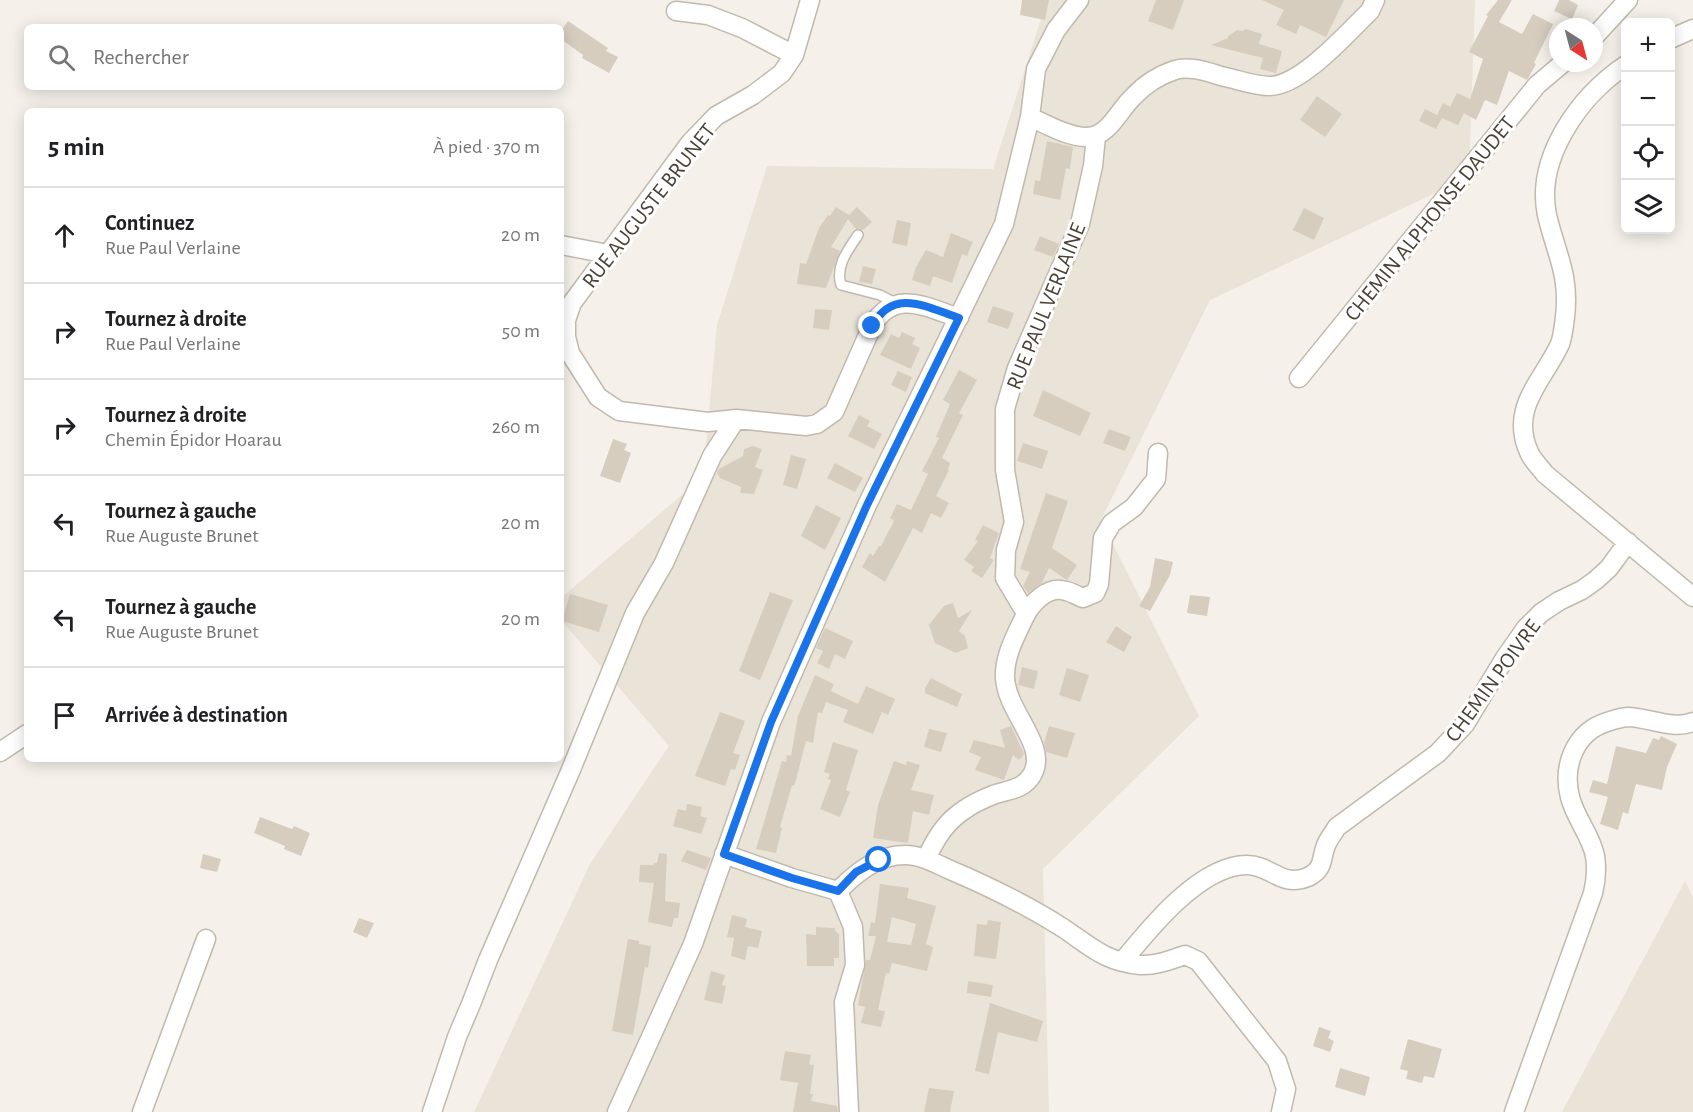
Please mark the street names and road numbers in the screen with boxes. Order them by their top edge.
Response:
street label: CHEMIN ALPHONSE DAUDET [1341,112,1519,325]
street label: RUE AUGUSTE BRUNET [578,119,720,292]
street label: RUE PAUL VERLAINE [1002,220,1090,393]
street label: CHEMIN POIVRE [1441,615,1545,746]

